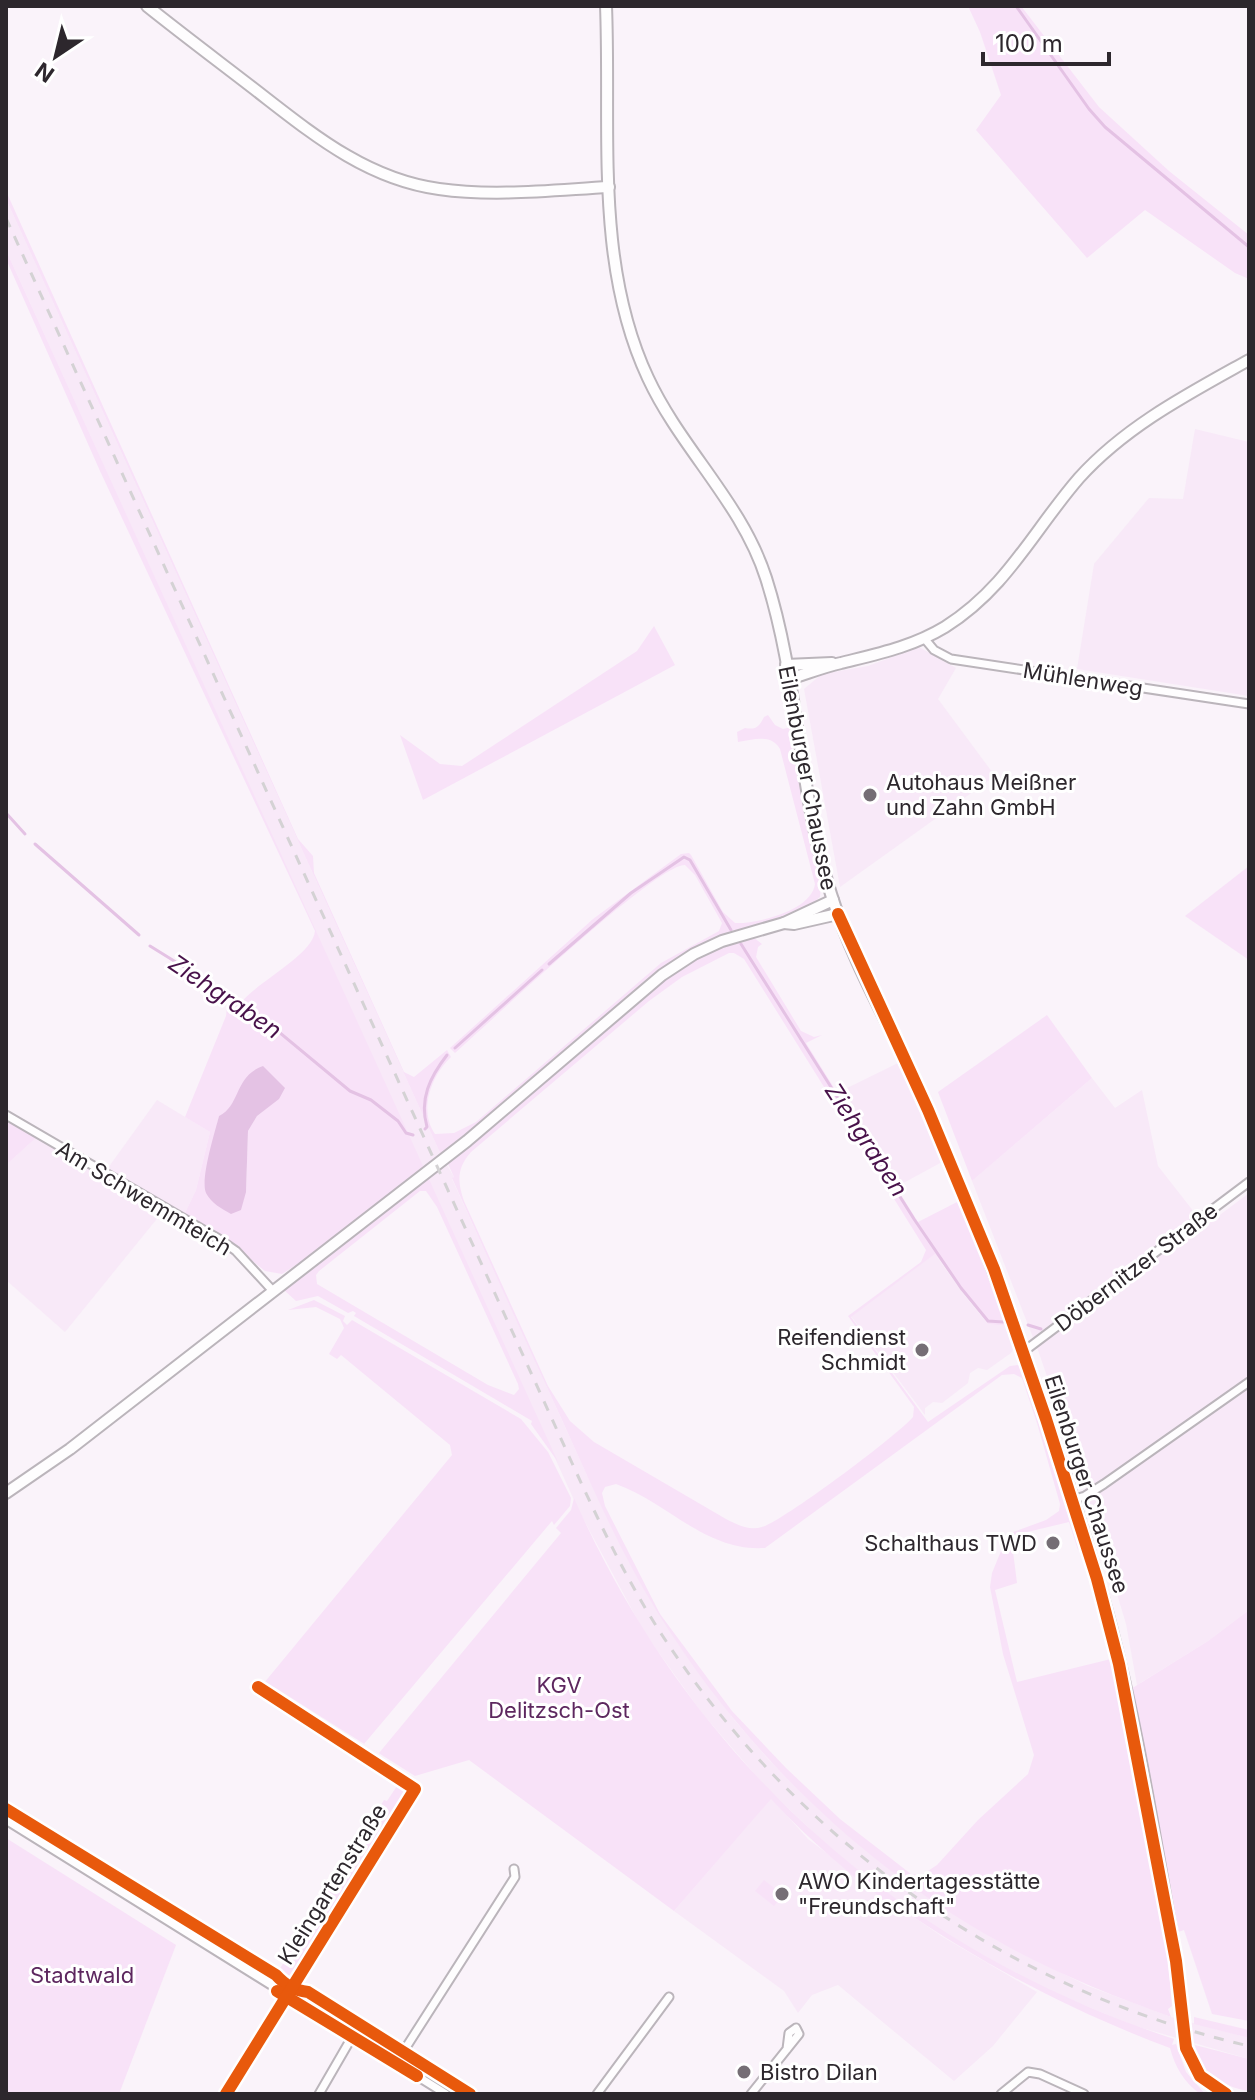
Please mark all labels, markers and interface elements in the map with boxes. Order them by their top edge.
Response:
north arrow [16,16,96,96]
scale bar [983,16,1109,66]
text: 100 m [995,29,1063,58]
text: N [30,57,59,88]
street label: Mühlenweg [1021,657,1145,701]
street label: Eilenburger Chaussee [773,664,843,892]
place label: Autohaus Meißner und Zahn GmbH [886,769,1076,820]
marker: Autohaus Meißner und Zahn GmbH [861,786,879,804]
water label: Ziehgraben [163,948,287,1045]
water label: Ziehgraben [819,1077,914,1202]
street label: Am Schwemmteich [52,1135,236,1261]
street label: Döbernitzer Straße [1050,1197,1222,1337]
place label: Reifendienst Schmidt [777,1324,906,1375]
marker: Reifendienst Schmidt [913,1341,931,1359]
street label: Eilenburger Chaussee [1039,1371,1135,1597]
place label: Schalthaus TWD [864,1530,1037,1556]
marker: Schalthaus TWD [1044,1534,1062,1552]
park label: KGV Delitzsch-Ost [488,1672,630,1723]
street label: Kleingartenstraße [272,1799,392,1969]
place label: AWO Kindertagesstätte "Freundschaft" [798,1868,1040,1919]
marker: AWO Kindertagesstätte "Freundschaft" [773,1885,791,1903]
park label: Stadtwald [30,1962,134,1988]
place label: Bistro Dilan [760,2059,878,2085]
marker: Bistro Dilan [735,2063,753,2081]

